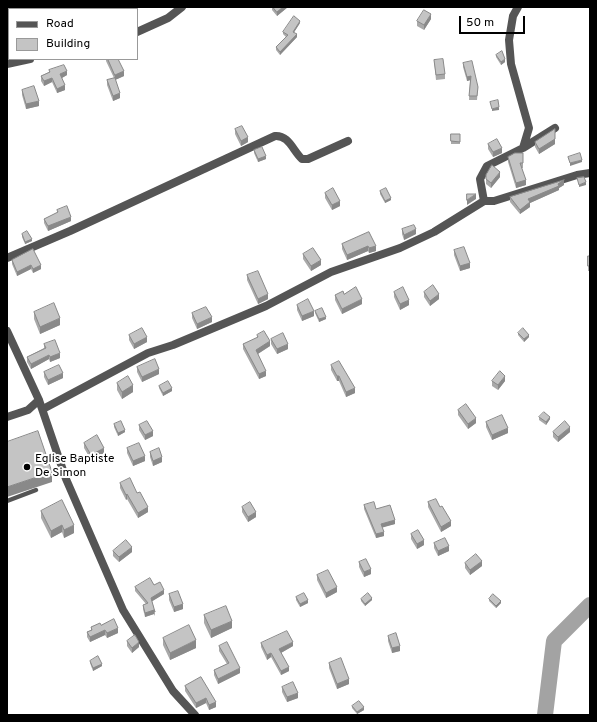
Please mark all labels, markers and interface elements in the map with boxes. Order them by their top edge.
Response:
legend [8,8,138,60]
scale bar [461,8,527,34]
text: 50 m [466,15,494,31]
text: Road [46,16,74,32]
text: Building [46,36,90,52]
place label: Eglise Baptiste De Simon [35,453,114,481]
marker: Eglise Baptiste De Simon [22,462,32,472]

